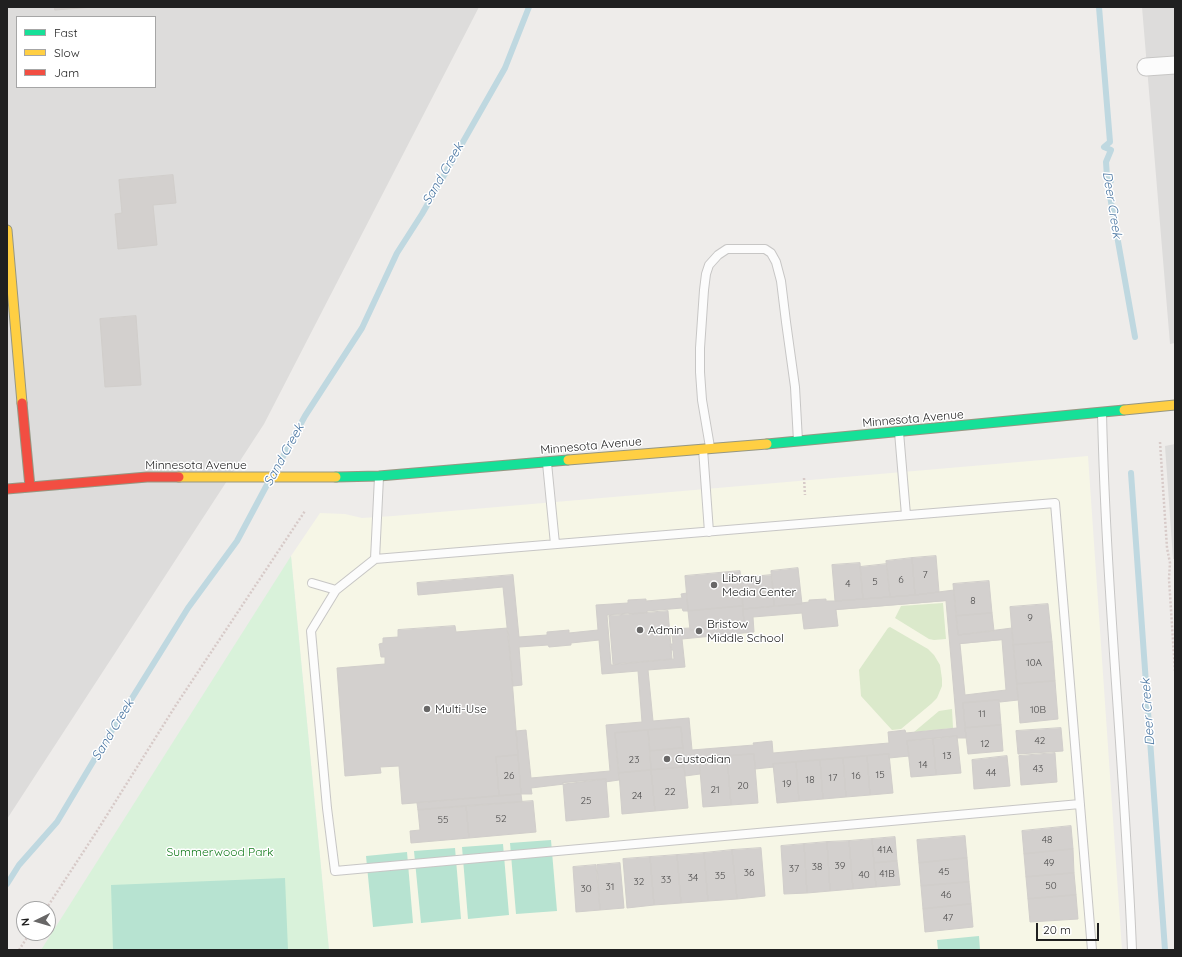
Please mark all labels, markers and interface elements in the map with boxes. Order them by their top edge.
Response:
legend [16,16,156,88]
text: Fast [54,25,78,40]
text: Slow [54,45,80,60]
text: Jam [54,65,79,80]
water label: Sand Creek [419,140,467,208]
water label: Deer Creek [1099,170,1125,240]
street label: Minnesota Avenue [862,407,964,431]
water label: Sand Creek [260,421,308,489]
street label: Minnesota Avenue [540,434,642,458]
street label: Minnesota Avenue [145,458,247,472]
house number: 7 [922,569,928,581]
place label: Library Media Center [722,571,796,599]
house number: 6 [898,574,904,586]
house number: 5 [872,576,878,588]
house number: 4 [845,578,851,590]
marker: Library Media Center [709,580,719,590]
house number: 8 [970,595,976,607]
house number: 9 [1027,612,1033,624]
place label: Bristow Middle School [707,617,784,645]
place label: Admin [648,623,683,637]
marker: Admin [635,625,645,635]
marker: Bristow Middle School [694,626,704,636]
house number: 10A [1026,657,1042,669]
water label: Deer Creek [1138,678,1158,746]
water label: Sand Creek [89,696,137,764]
place label: Multi-Use [435,702,487,716]
marker: Multi-Use [422,704,432,714]
house number: 10B [1030,704,1046,716]
house number: 11 [978,708,986,720]
house number: 42 [1035,735,1045,747]
house number: 12 [980,738,990,750]
house number: 13 [943,750,951,762]
place label: Custodian [675,752,731,766]
house number: 23 [629,754,639,766]
marker: Custodian [662,754,672,764]
house number: 14 [919,759,927,771]
house number: 43 [1033,763,1043,775]
house number: 44 [986,767,996,779]
house number: 15 [875,769,885,781]
house number: 26 [504,770,514,782]
house number: 16 [851,770,861,782]
house number: 17 [829,772,837,784]
house number: 18 [805,774,815,786]
house number: 19 [782,778,792,790]
house number: 20 [737,780,749,792]
house number: 21 [710,784,720,796]
house number: 22 [664,786,676,798]
house number: 24 [632,790,642,802]
house number: 25 [581,795,591,807]
house number: 52 [496,813,506,825]
house number: 55 [438,814,448,826]
house number: 48 [1042,834,1052,846]
house number: 41A [877,844,893,856]
park label: Summerwood Park [167,845,273,859]
house number: 49 [1044,857,1054,869]
house number: 39 [835,860,845,872]
house number: 38 [812,861,822,873]
house number: 37 [789,863,799,875]
house number: 45 [939,866,949,878]
house number: 36 [744,867,754,879]
house number: 41B [879,868,895,880]
house number: 40 [858,869,870,881]
house number: 35 [715,870,725,882]
house number: 34 [688,872,698,884]
house number: 33 [661,874,671,886]
house number: 32 [634,876,644,888]
house number: 50 [1045,880,1057,892]
house number: 31 [606,881,614,893]
house number: 30 [580,883,592,895]
house number: 46 [941,889,951,901]
north arrow [16,901,56,941]
house number: 47 [943,912,953,924]
scale bar [1038,915,1101,941]
text: N [18,917,32,927]
text: 20 m [1043,922,1071,937]

